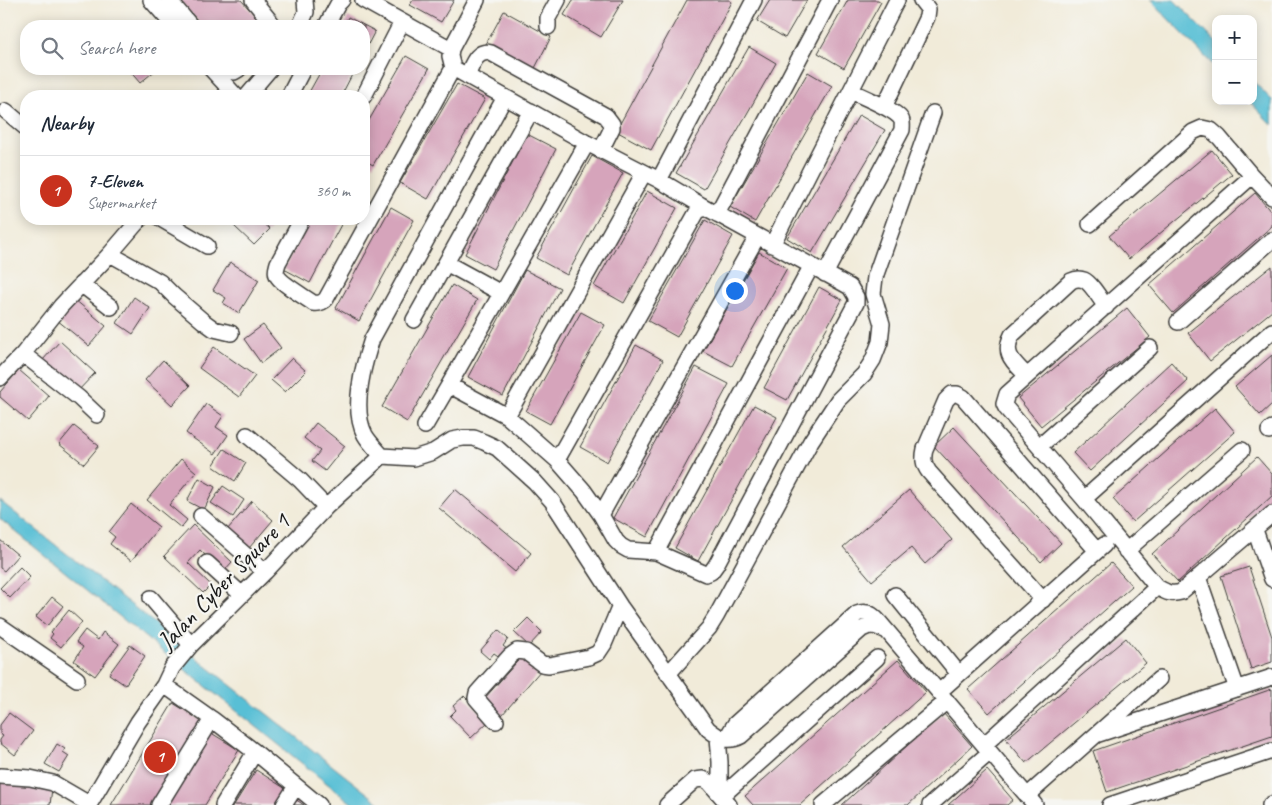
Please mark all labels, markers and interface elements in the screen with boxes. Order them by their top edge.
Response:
map controls [1212,15,1257,105]
button: + [1212,15,1257,60]
search box [20,20,370,75]
icon: search [38,34,66,62]
text: Search here [78,36,155,60]
button: − [1212,60,1257,105]
text: Nearby [40,110,93,136]
text: 7-Eleven [87,169,143,193]
text: 1 [52,181,60,201]
text: 360 m [316,181,350,201]
text: Supermarket [87,193,155,213]
your location [722,278,748,304]
street label: Jalan Cyber Square 1 [150,505,298,658]
pin: 1 [144,738,176,776]

